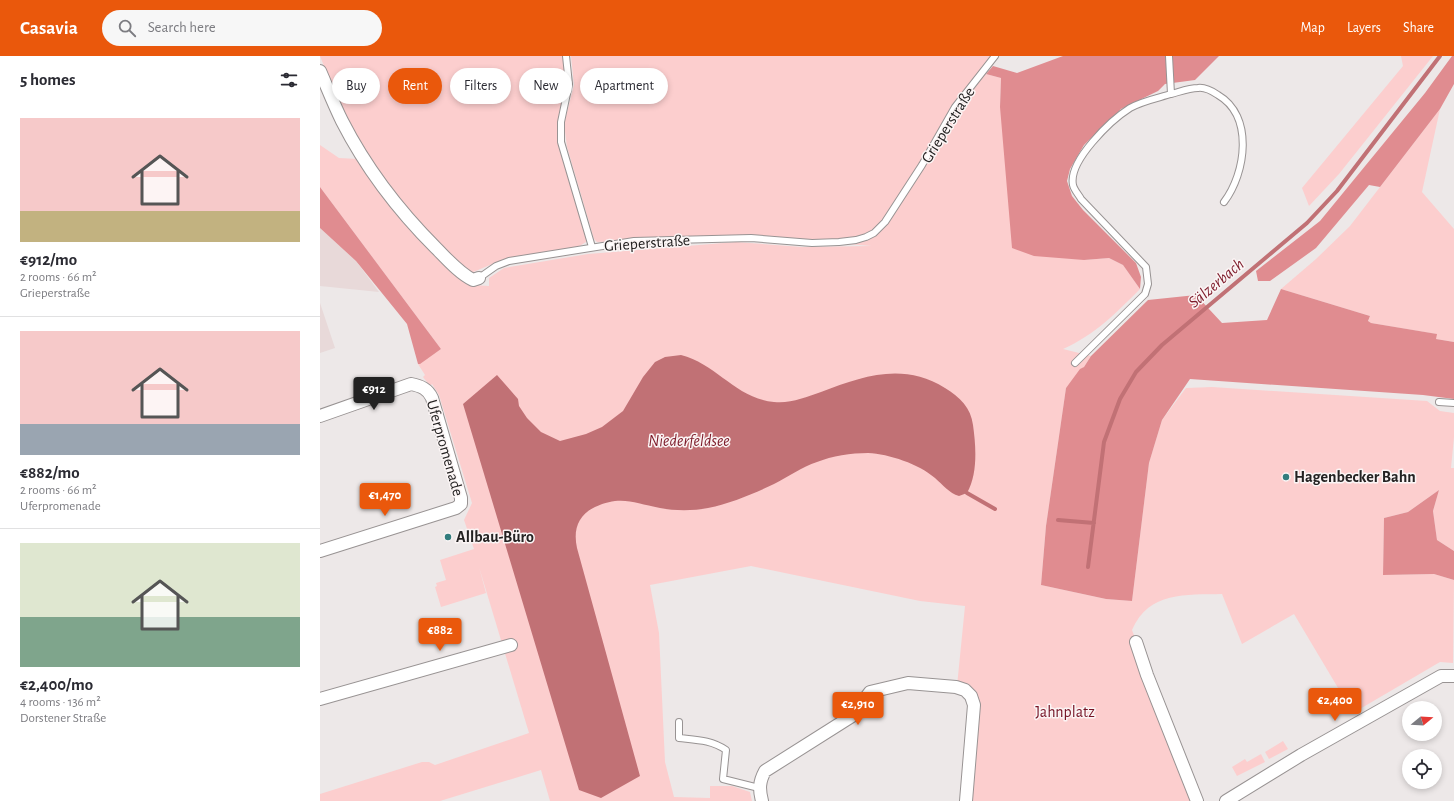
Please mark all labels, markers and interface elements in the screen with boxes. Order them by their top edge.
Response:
search box [102,10,382,46]
icon: search [116,17,138,39]
text: Casavia [20,19,78,38]
text: Search here [148,20,216,35]
text: Map [1300,21,1325,35]
text: Layers [1347,21,1381,35]
text: Share [1403,21,1434,35]
chip: Buy [332,68,380,104]
chip: Rent [388,68,442,104]
chip: Filters [450,68,511,104]
chip: New [519,68,572,104]
chip: Apartment [580,68,668,104]
icon: filters [278,69,300,91]
text: 5 homes [20,71,76,88]
street label: Grieperstraße [918,84,978,166]
icon: home [124,144,196,216]
street label: Grieperstraße [604,232,690,254]
text: €912/mo [20,251,77,268]
water label: Sälzerbach [1185,255,1247,311]
text: 2 rooms · 66 m² [20,271,97,284]
text: Grieperstraße [20,287,90,300]
icon: home [124,357,196,429]
pin: €912 [350,377,398,411]
text: €912 [362,383,386,396]
street label: Uferpromenade [424,398,466,498]
water label: Niederfeldsee [648,432,730,449]
text: €882/mo [20,464,80,481]
place label: Hagenbecker Bahn [1294,469,1416,485]
marker: Hagenbecker Bahn [1281,472,1291,482]
pin: €1,470 [352,483,418,517]
text: 2 rooms · 66 m² [20,484,97,497]
text: €1,470 [369,489,401,502]
text: Uferpromenade [20,500,101,513]
place label: Allbau-Büro [456,529,534,545]
marker: Allbau-Büro [443,532,453,542]
icon: home [124,569,196,641]
pin: €882 [416,618,464,652]
text: €882 [427,624,453,637]
text: €2,400/mo [20,676,93,693]
pin: €2,400 [1302,688,1368,722]
pin: €2,910 [825,692,891,726]
text: €2,400 [1317,694,1353,707]
text: 4 rooms · 136 m² [20,696,101,709]
text: €2,910 [842,698,874,711]
north arrow [1402,701,1442,741]
map controls [1402,701,1442,789]
park label: Jahnplatz [1035,704,1095,720]
text: Dorstener Straße [20,712,106,725]
button: locate [1402,749,1442,789]

